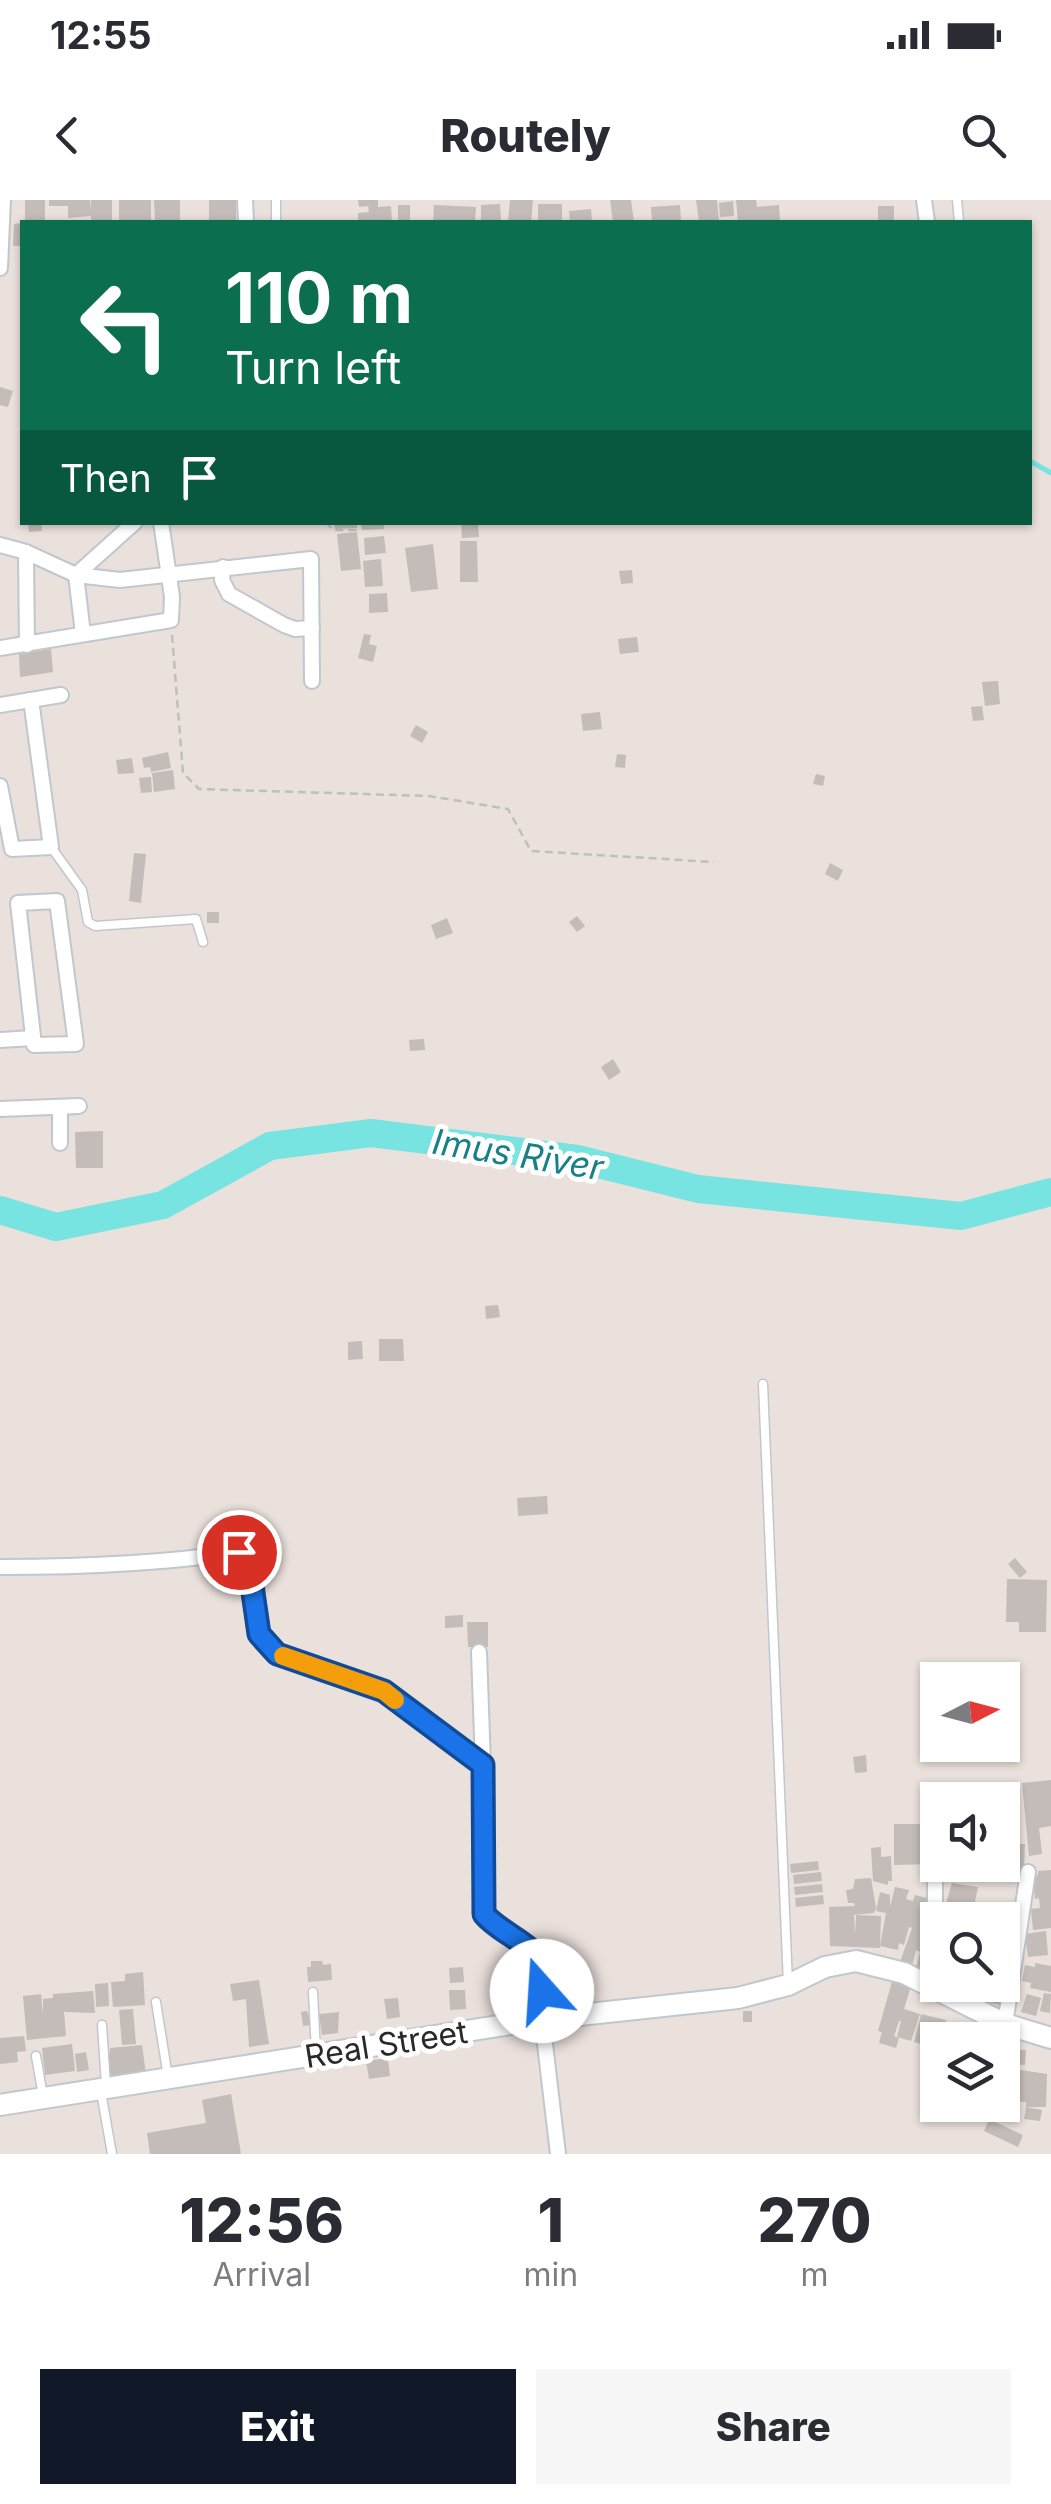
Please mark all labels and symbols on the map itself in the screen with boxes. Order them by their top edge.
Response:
water label: Imus River [430,1120,607,1188]
pin [197,1510,282,1595]
north arrow [920,1662,1020,1762]
position arrow [490,1939,594,2043]
street label: Real Street [302,2012,470,2076]

